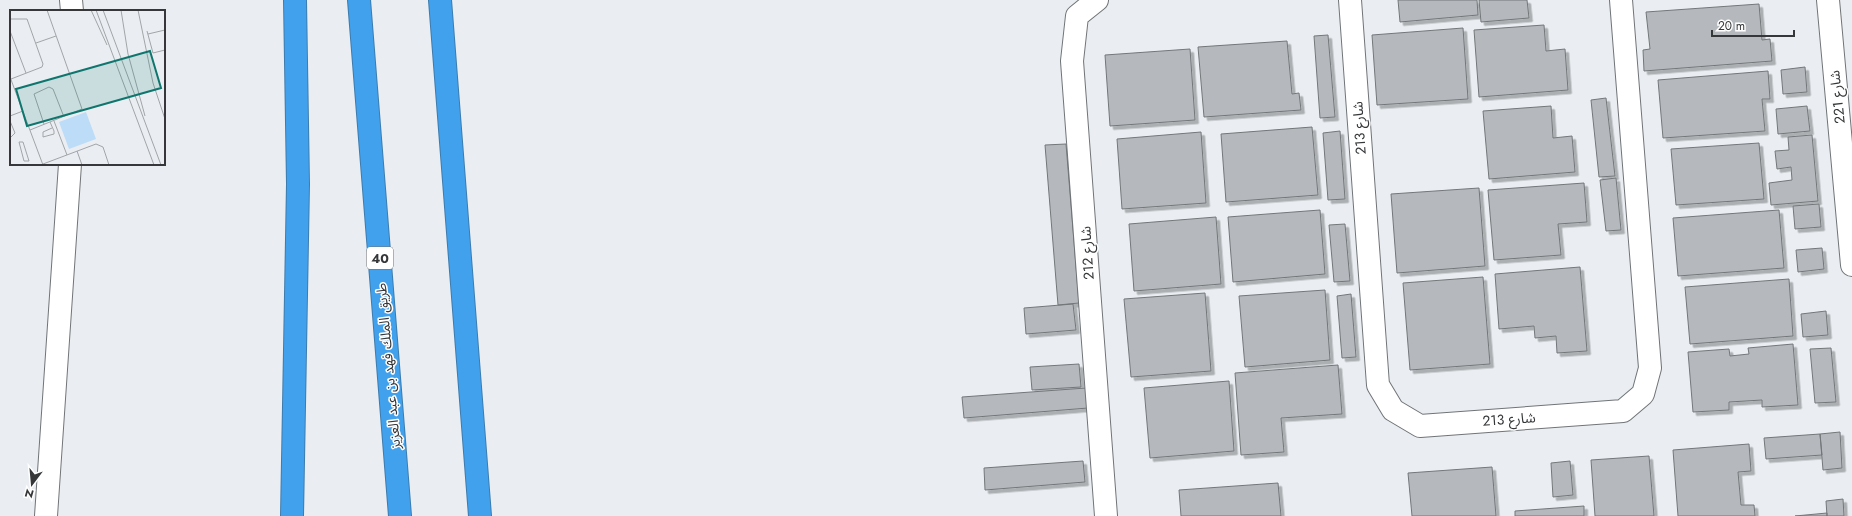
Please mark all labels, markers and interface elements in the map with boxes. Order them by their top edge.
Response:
inset map [10,10,165,165]
scale bar [1712,12,1794,38]
text: 20 m [1718,17,1745,35]
street label: شارع 221 [1824,69,1851,125]
street label: شارع 213 [1347,101,1372,155]
street label: شارع 212 [1075,225,1100,280]
road number: 40 [367,247,393,269]
street label: طريق الملك فهد بن عبد العزيز [371,282,405,451]
street label: شارع 213 [1482,407,1536,432]
north arrow [12,464,52,504]
text: N [23,485,36,503]

